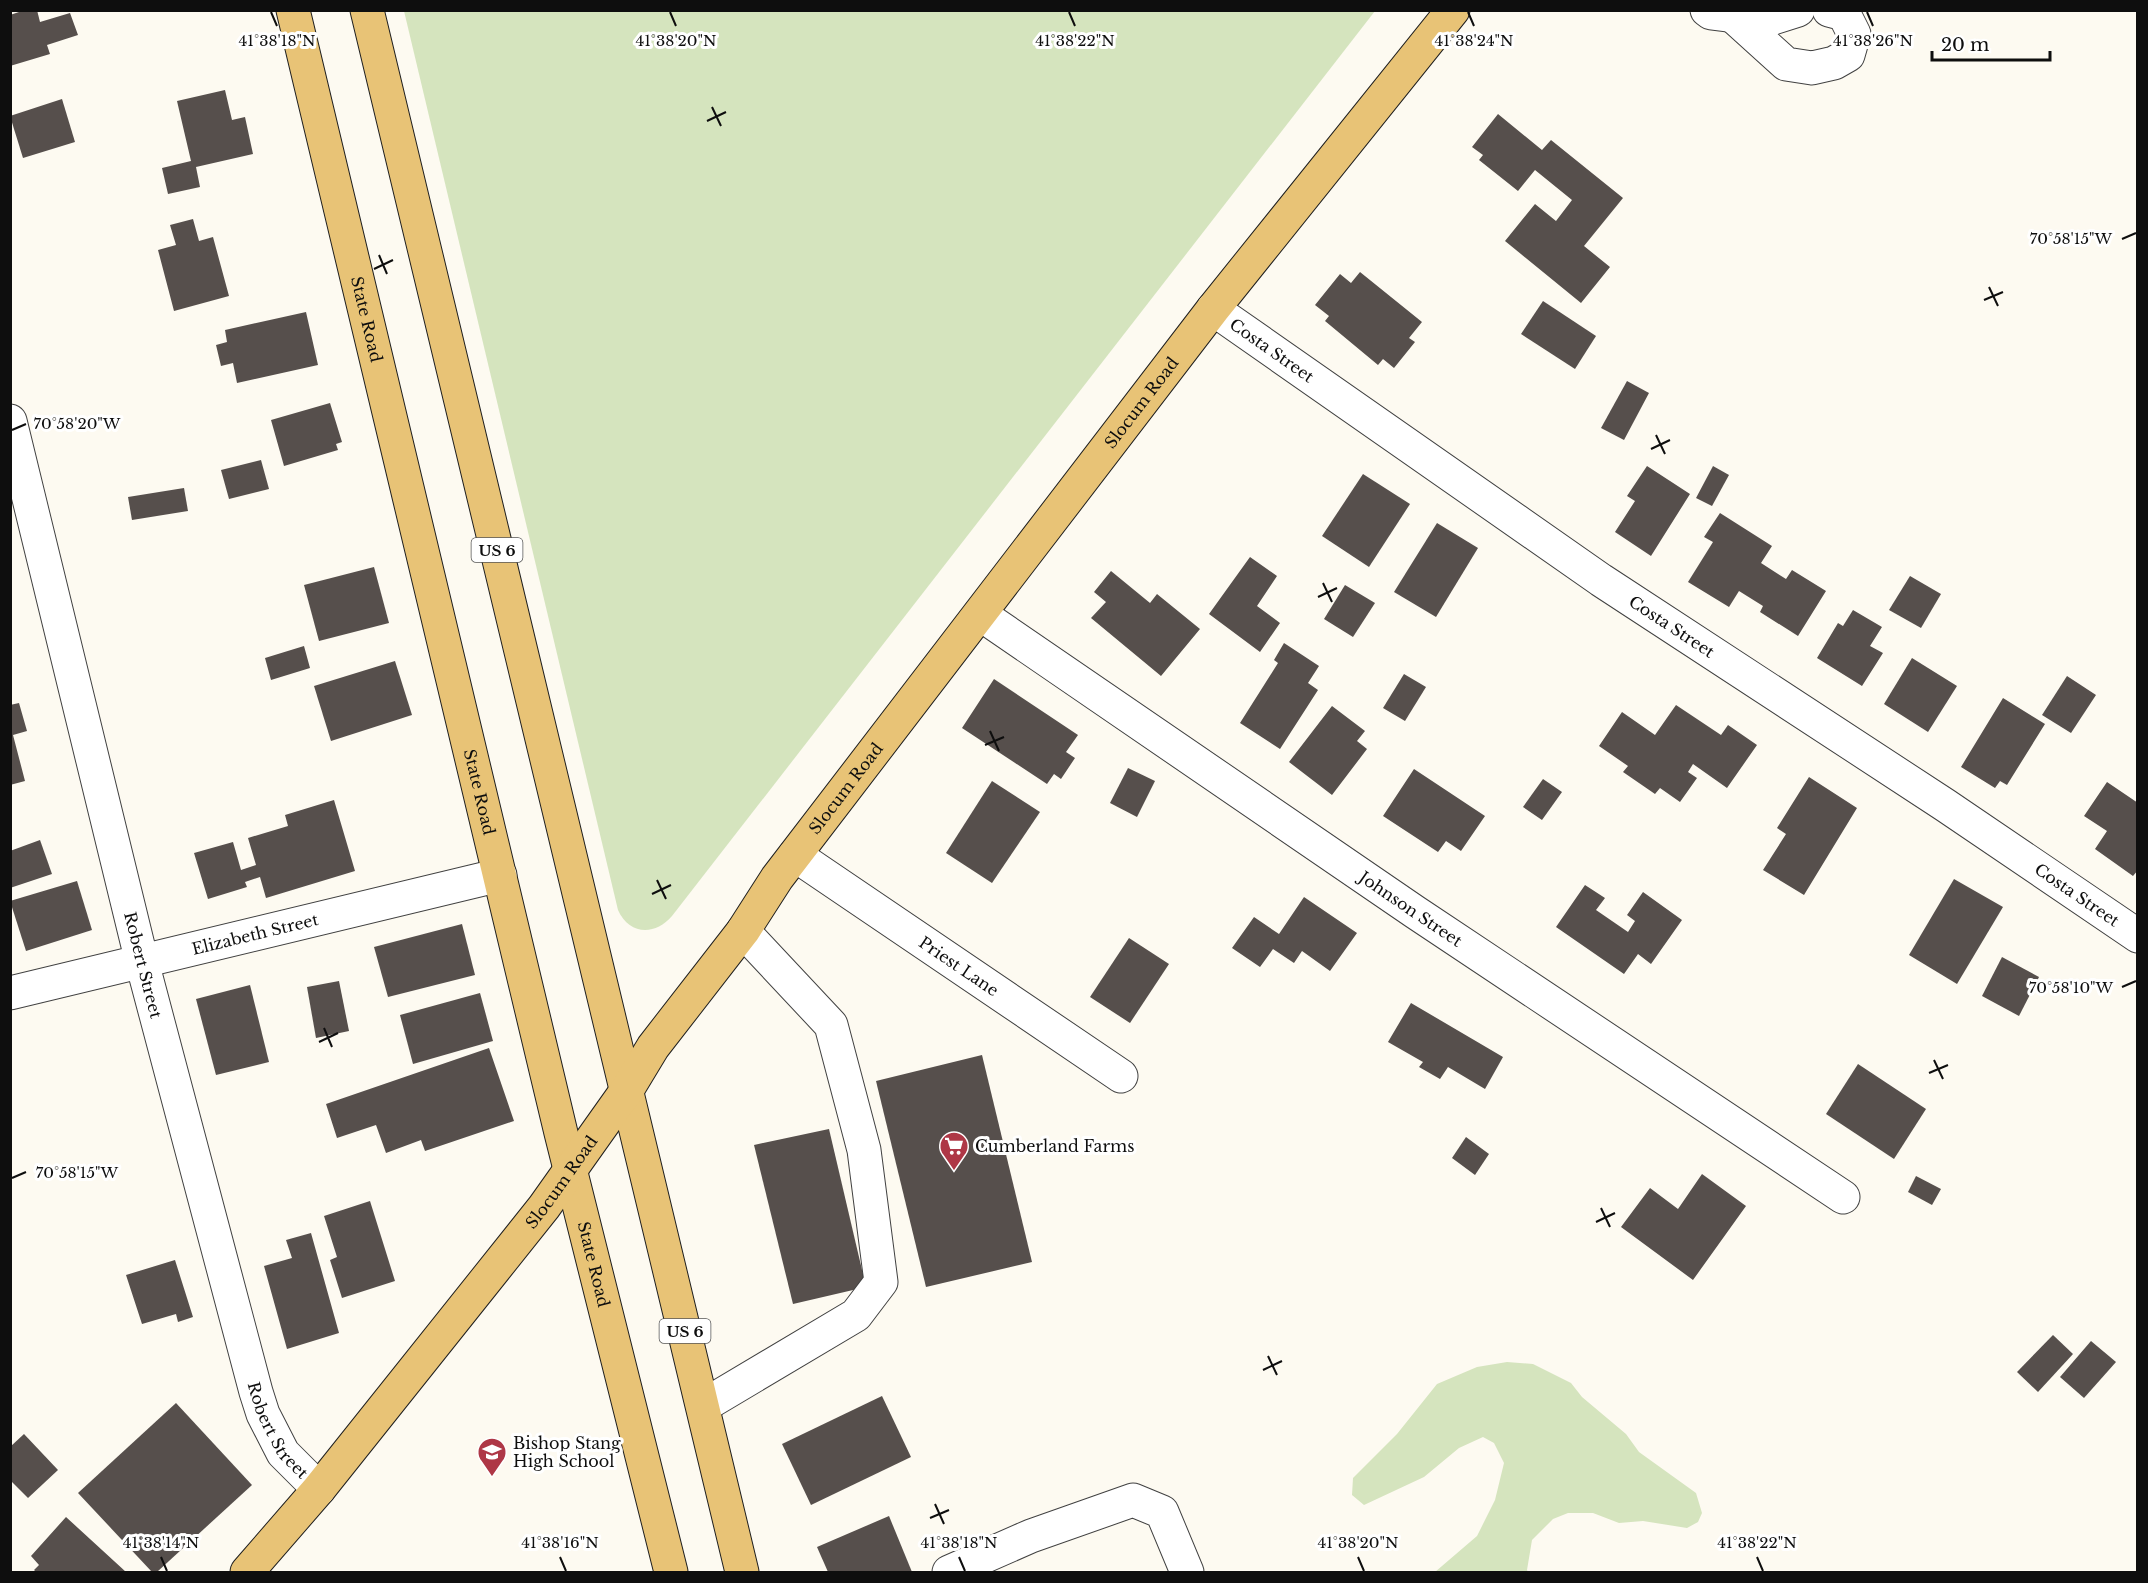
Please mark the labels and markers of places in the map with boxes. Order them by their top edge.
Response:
supermarket icon: Cumberland Farms [938,1130,970,1172]
place label: Cumberland Farms [975,1136,1135,1156]
place label: Bishop Stang High School [513,1433,621,1471]
school or university icon: Bishop Stang High School [476,1436,508,1478]

